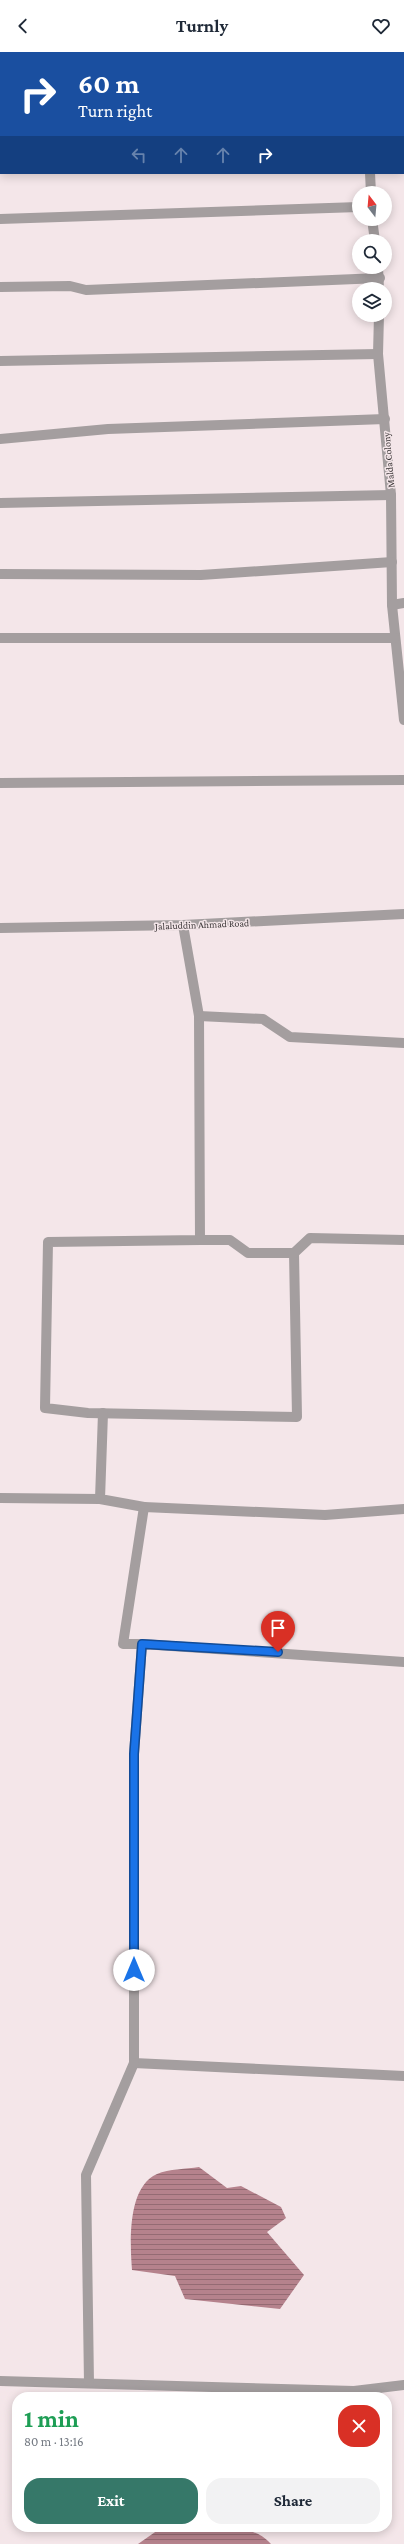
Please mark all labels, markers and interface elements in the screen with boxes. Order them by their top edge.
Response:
icon: back [12,15,34,37]
icon: heart [370,15,392,37]
text: Turnly [176,16,228,36]
icon: right [12,68,64,120]
text: 60 m [78,68,139,99]
text: Turn right [78,101,152,121]
icon: left [128,144,150,166]
icon: ahead [170,144,192,166]
icon: ahead [212,144,234,166]
icon: right [254,144,276,166]
north arrow [352,186,392,226]
map controls [352,186,392,322]
button: search [352,234,392,274]
button: layers [352,282,392,322]
street label: Malda Colony [381,431,396,488]
street label: Jalaluddin Ahmad Road [154,917,250,932]
pin [261,1611,295,1652]
icon: arrive [267,1617,289,1639]
position arrow [113,1949,155,1991]
text: 1 min [24,2405,79,2432]
button: close [338,2405,380,2447]
text: 80 m · 13:16 [24,2434,84,2449]
button: Exit [24,2478,198,2524]
button: Share [206,2478,380,2524]

